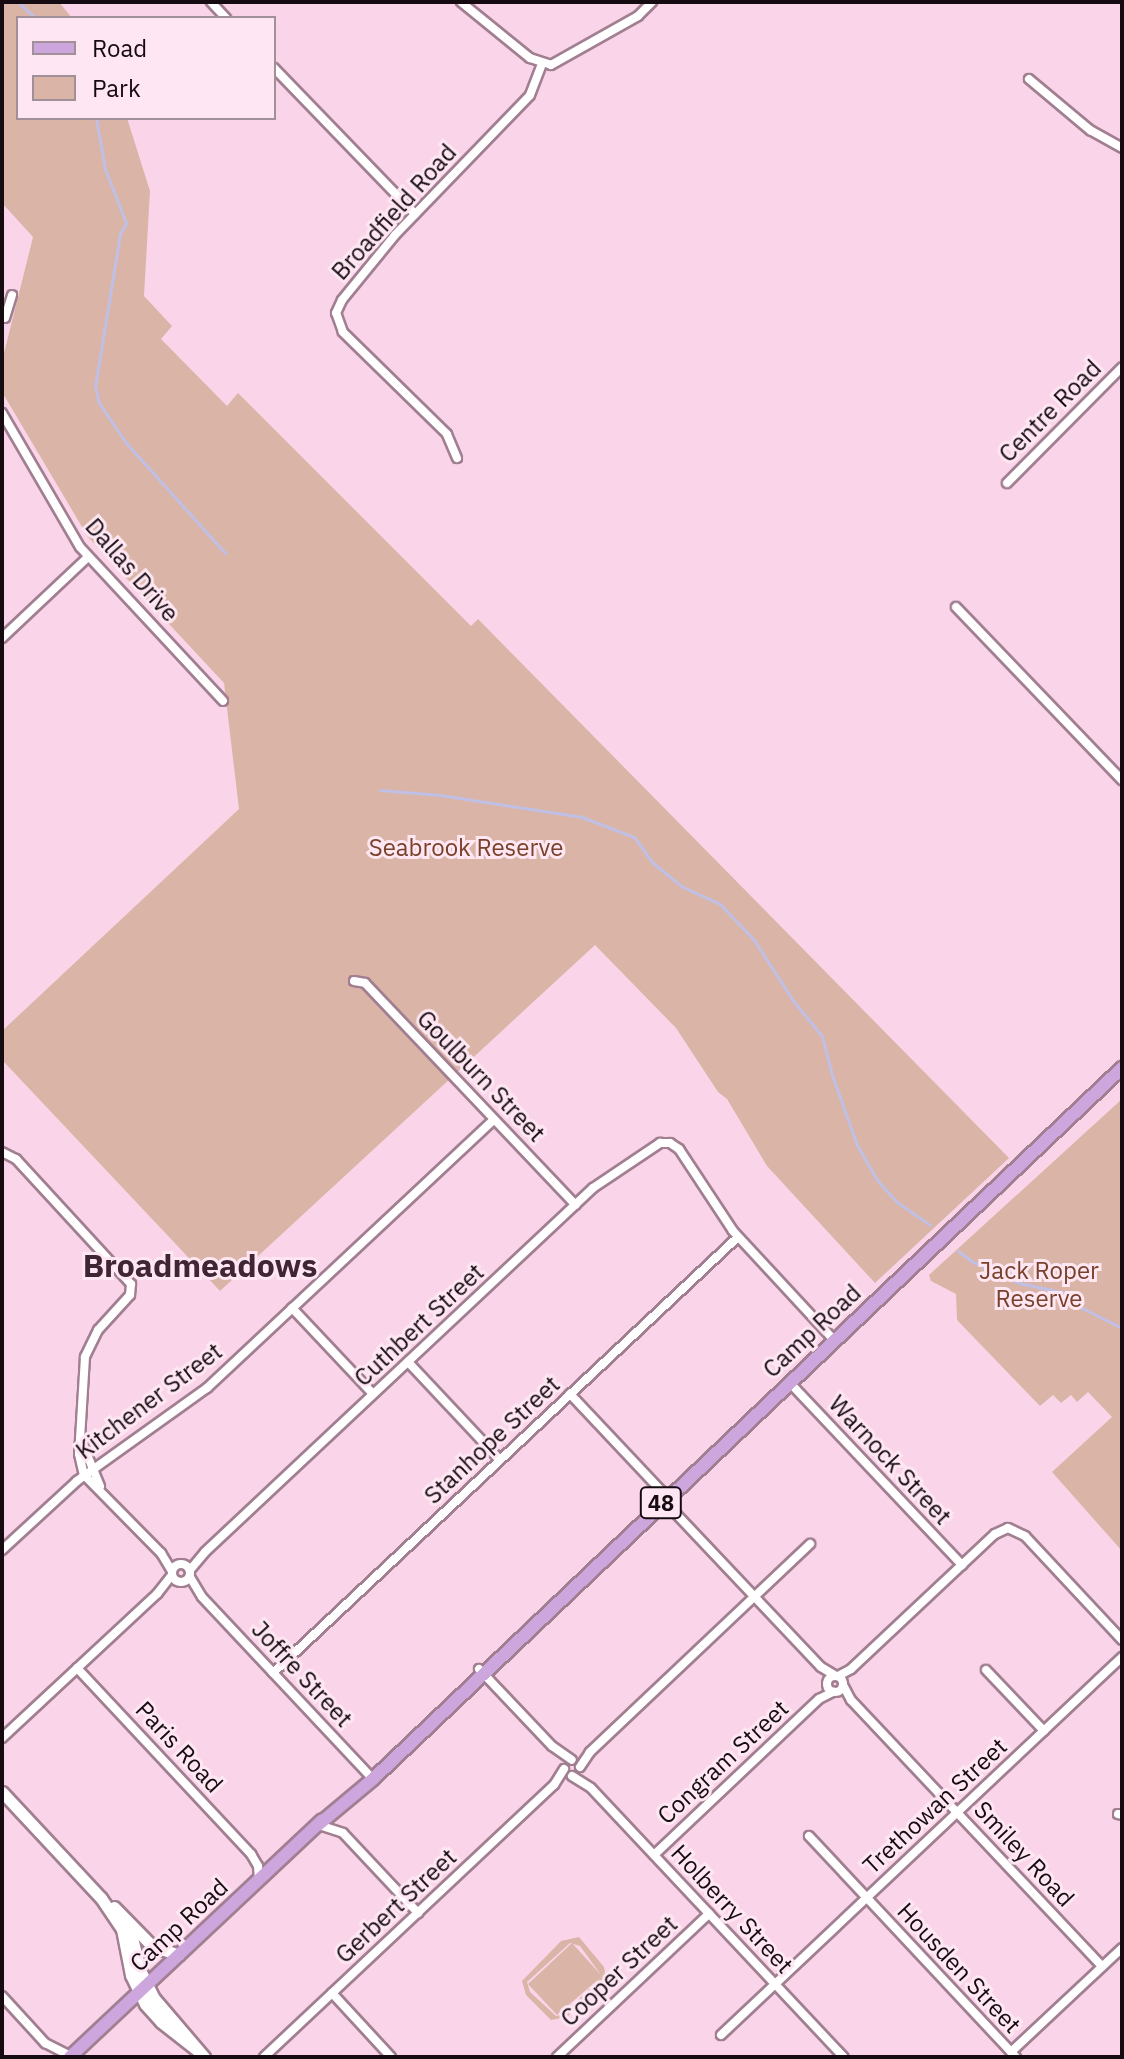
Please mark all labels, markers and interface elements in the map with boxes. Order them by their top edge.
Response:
legend [16,16,276,120]
text: Road [92,32,147,64]
text: Park [92,72,141,104]
street label: Broadfield Road [326,138,462,286]
street label: Centre Road [993,354,1107,468]
street label: Dallas Drive [79,512,185,628]
park label: Seabrook Reserve [369,834,563,862]
street label: Goulburn Street [411,1004,551,1148]
district label: Broadmeadows [83,1246,317,1284]
park label: Jack Roper Reserve [979,1257,1099,1313]
street label: Cuthbert Street [348,1258,490,1392]
street label: Camp Road [757,1278,867,1384]
street label: Kitchener Street [70,1337,228,1465]
street label: Stanhope Street [418,1370,566,1510]
street label: Warnock Street [823,1389,957,1531]
road number: 48 [639,1485,683,1521]
street label: Joffre Street [246,1615,358,1733]
street label: Congram Street [652,1694,794,1830]
street label: Paris Road [129,1695,229,1799]
street label: Trethowan Street [857,1732,1013,1880]
street label: Smiley Road [968,1795,1080,1913]
street label: Holberry Street [665,1839,799,1979]
street label: Gerbert Street [330,1843,462,1969]
street label: Camp Road [124,1872,234,1978]
street label: Housden Street [891,1897,1027,2039]
street label: Cooper Street [555,1910,683,2032]

